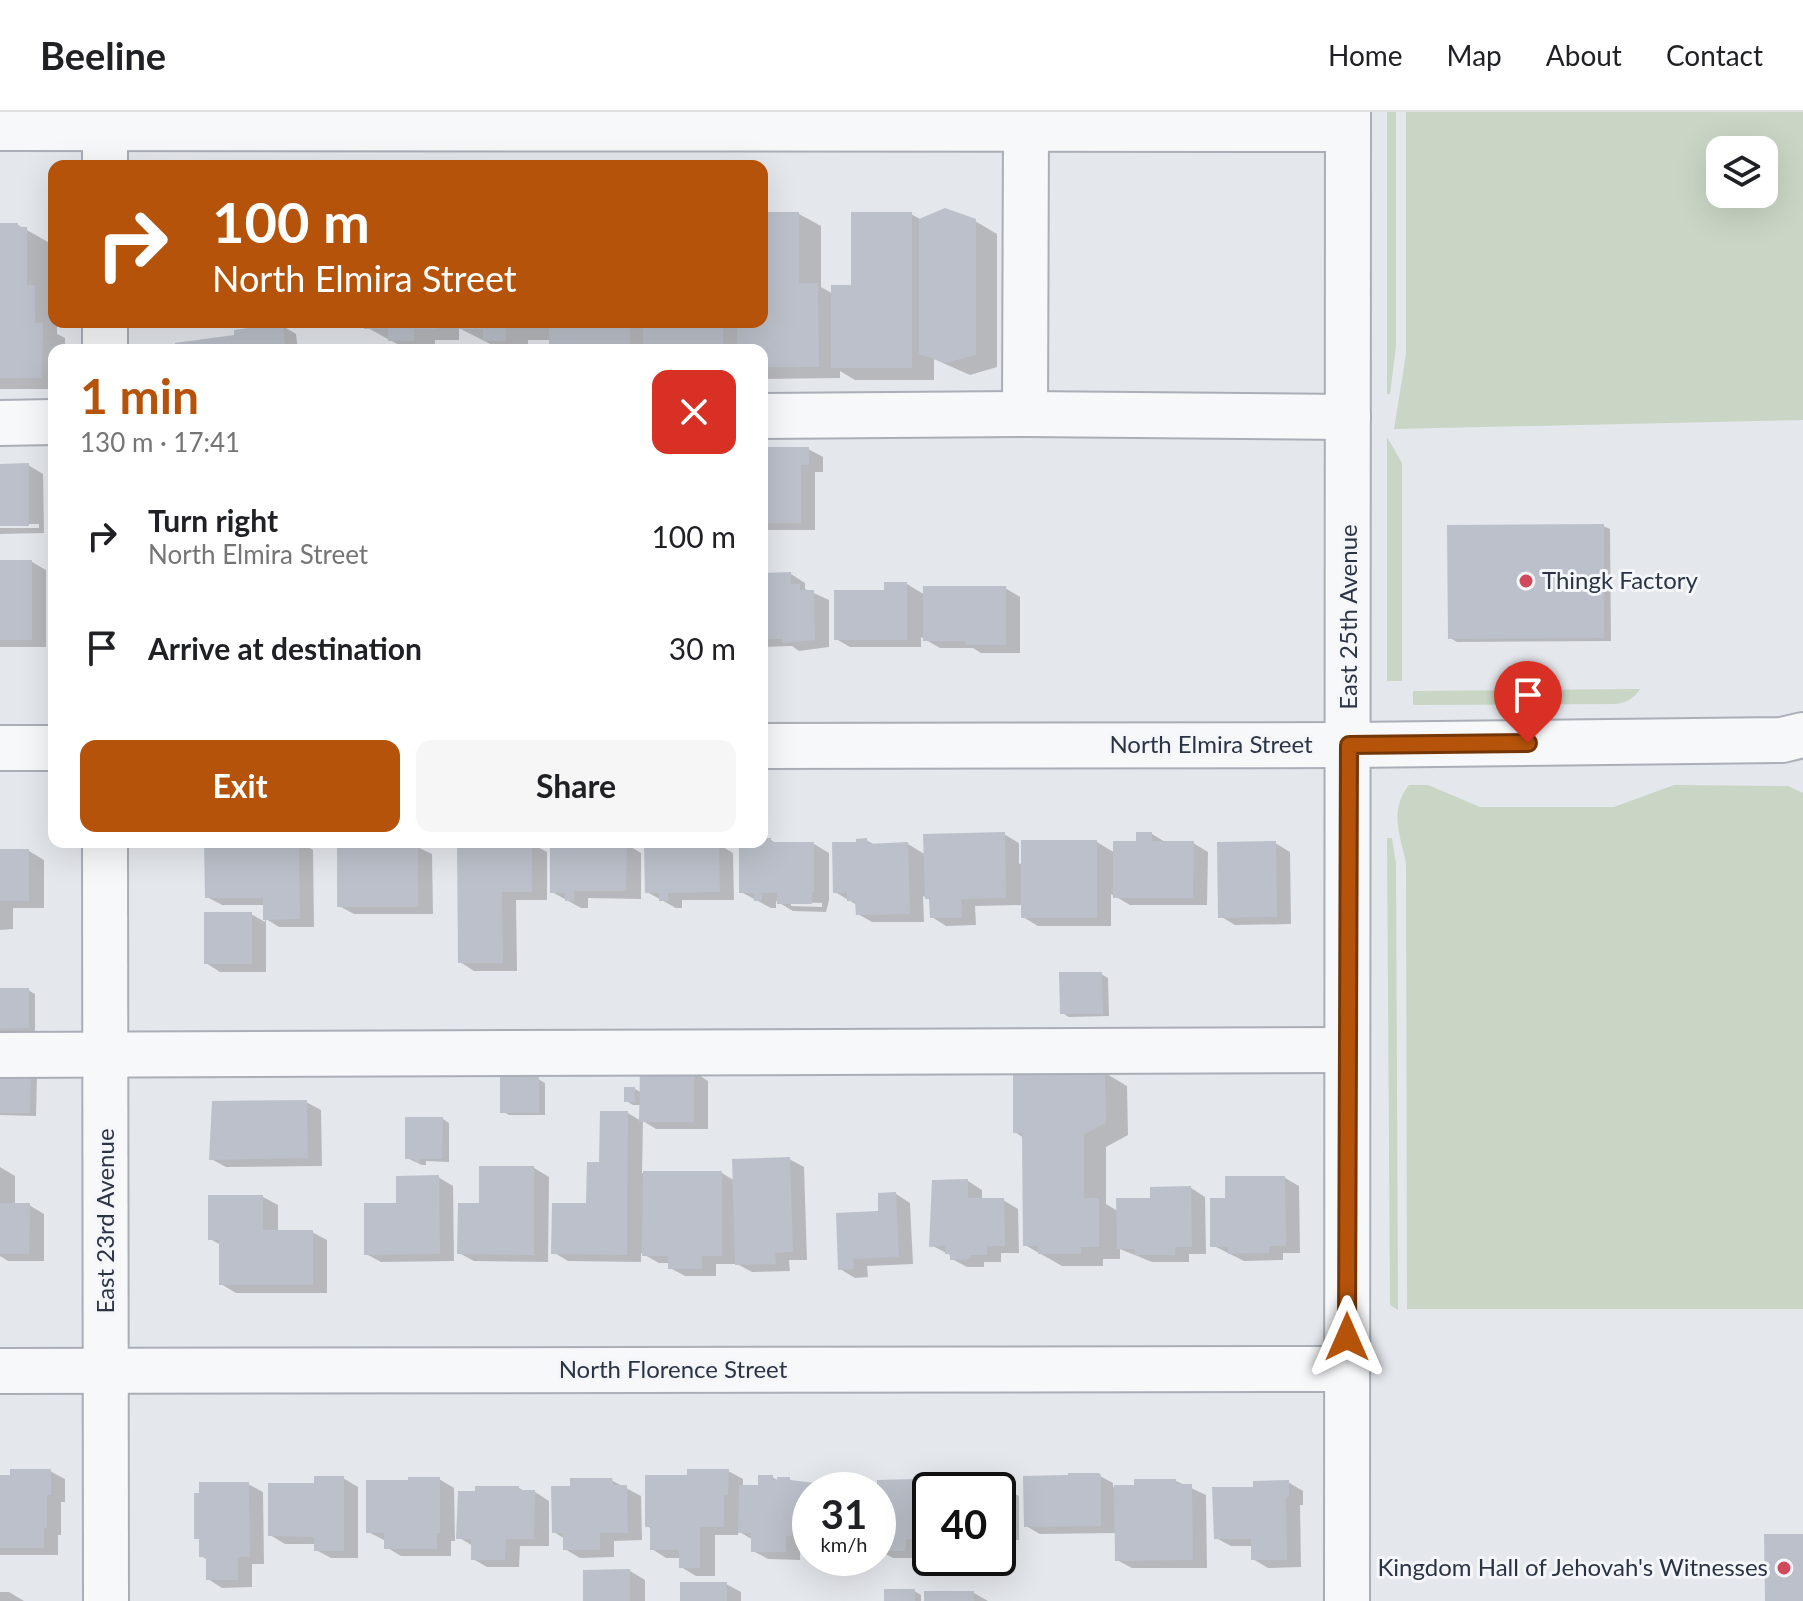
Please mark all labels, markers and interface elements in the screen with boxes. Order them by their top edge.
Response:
text: Beeline [40,32,166,78]
text: Home [1328,38,1403,72]
text: Map [1447,38,1502,72]
text: About [1546,38,1622,72]
text: Contact [1666,38,1763,72]
map controls [1706,136,1778,208]
button: layers [1706,136,1778,208]
text: 100 m [212,188,370,255]
icon: right [80,192,184,296]
text: North Elmira Street [212,256,517,300]
text: 1 min [80,367,199,424]
button: close [652,370,736,454]
text: 130 m · 17:41 [80,426,240,458]
text: Turn right [148,502,278,538]
icon: right [80,514,124,558]
text: 100 m [651,518,736,554]
street label: East 25th Avenue [1333,524,1362,710]
text: North Elmira Street [148,538,368,570]
place label: Thingk Factory [1542,565,1698,594]
marker: Thingk Factory [1517,572,1535,590]
icon: arrive [80,626,124,670]
text: Arrive at destination [148,630,422,666]
text: 30 m [669,630,736,666]
pin [1494,661,1562,743]
icon: arrive [1506,673,1550,717]
street label: North Elmira Street [1109,729,1313,758]
button: Exit [80,740,400,832]
button: Share [416,740,736,832]
street label: East 23rd Avenue [90,1128,119,1314]
position arrow [1305,1295,1389,1379]
street label: North Florence Street [559,1354,788,1383]
speed limit sign: 40 [912,1472,1016,1576]
text: 31 [821,1490,867,1538]
text: km/h [821,1532,867,1556]
place label: Kingdom Hall of Jehovah's Witnesses [1377,1552,1768,1581]
marker: Kingdom Hall of Jehovah's Witnesses [1775,1559,1793,1577]

